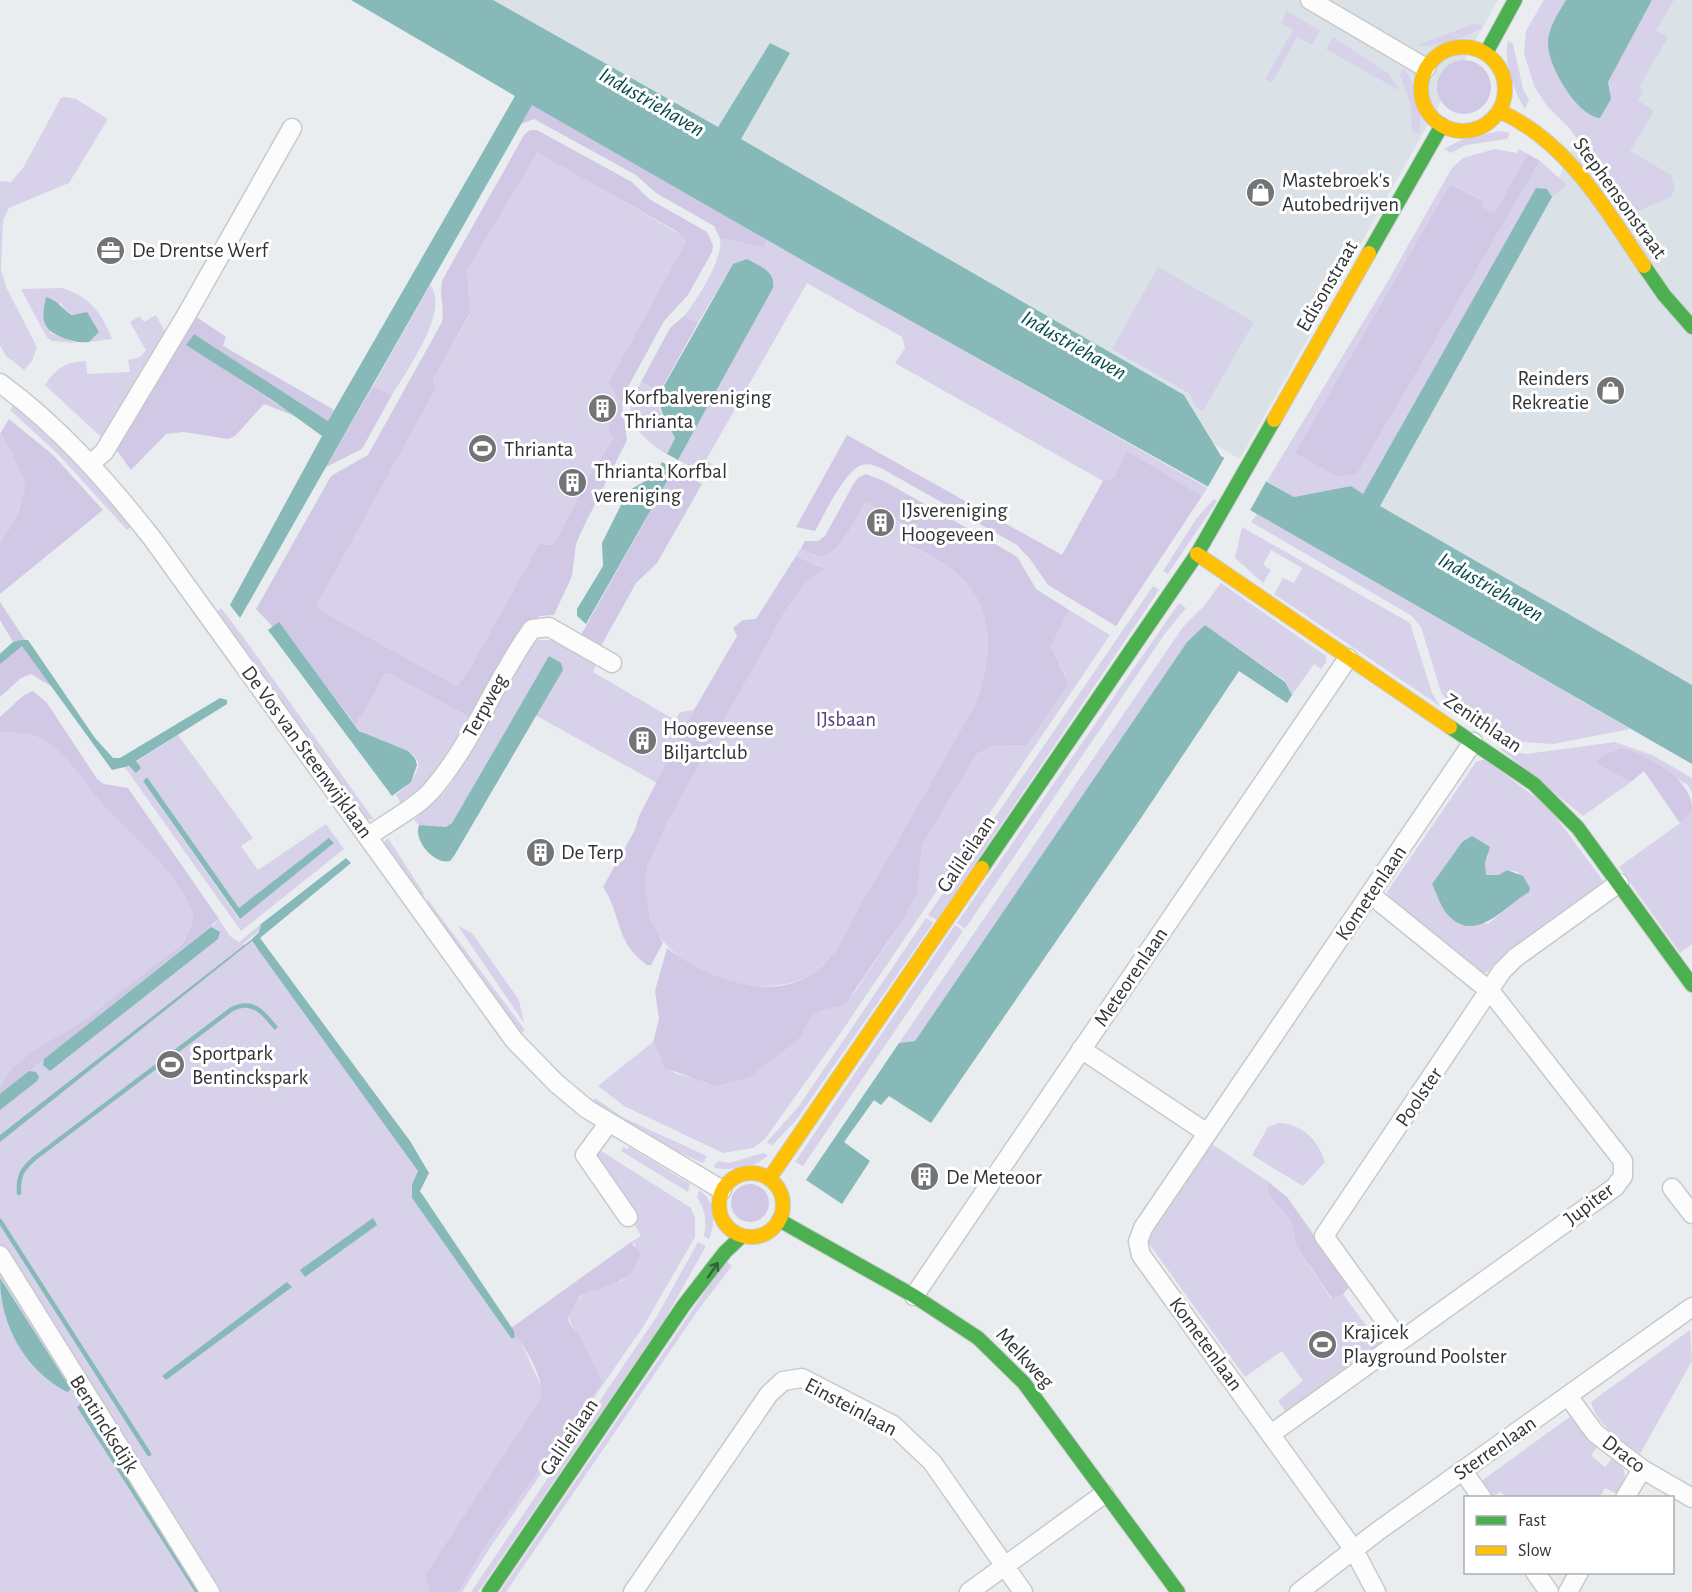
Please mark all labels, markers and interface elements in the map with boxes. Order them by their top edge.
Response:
water label: Industriehaven [596,63,708,141]
street label: Stephensonstraat [1569,134,1671,263]
place label: Mastebroek's Autobedrijven [1282,170,1399,215]
shop icon: Mastebroek's Autobedrijven [1245,176,1277,208]
office icon: De Drentse Werf [95,234,127,266]
street label: Edisonstraat [1293,237,1362,335]
place label: De Drentse Werf [132,240,269,261]
water label: Industriehaven [1018,306,1130,384]
place label: Reinders Rekreatie [1511,368,1589,413]
shop icon: Reinders Rekreatie [1594,374,1626,406]
place label: Korfbalvereniging Thrianta [624,387,772,432]
building icon: Korfbalvereniging Thrianta [587,393,619,425]
sports icon: Thrianta [467,433,499,465]
place label: Thrianta [504,439,574,460]
place label: Thrianta Korfbal vereniging [594,461,727,506]
building icon: Thrianta Korfbal vereniging [557,467,589,499]
place label: IJsvereniging Hoogeveen [901,500,1008,545]
building icon: IJsvereniging Hoogeveen [864,506,896,538]
water label: Industriehaven [1435,548,1547,626]
street label: De Vos van Steenwijklaan [238,662,376,842]
street label: Terpweg [459,670,511,741]
street label: Zenithlaan [1440,689,1526,757]
park label: IJsbaan [816,709,876,730]
place label: Hoogeveense Biljartclub [663,718,774,763]
building icon: Hoogeveense Biljartclub [626,724,658,756]
street label: Galileilaan [933,812,999,896]
building icon: De Terp [524,836,556,868]
place label: De Terp [561,842,624,863]
street label: Kometenlaan [1332,842,1410,944]
street label: Meteorenlaan [1090,924,1172,1030]
place label: Sportpark Bentinckspark [192,1043,309,1088]
sports icon: Sportpark Bentinckspark [155,1049,187,1081]
street label: Poolster [1392,1063,1446,1130]
building icon: De Meteoor [909,1161,941,1193]
place label: De Meteoor [946,1167,1042,1188]
street label: Jupiter [1560,1179,1618,1229]
one-way arrow [707,1262,719,1278]
street label: Kometenlaan [1165,1293,1247,1395]
place label: Krajicek Playground Poolster [1343,1322,1507,1367]
street label: Melkweg [992,1324,1058,1393]
sports icon: Krajicek Playground Poolster [1306,1328,1338,1360]
street label: Bentincksdijk [66,1371,142,1477]
street label: Einsteinlaan [801,1374,901,1440]
street label: Galileilaan [536,1395,602,1479]
street label: Sterrenlaan [1450,1412,1540,1484]
street label: Draco [1598,1431,1650,1477]
legend [1464,1496,1674,1574]
text: Fast [1518,1512,1546,1530]
text: Slow [1518,1542,1551,1560]

